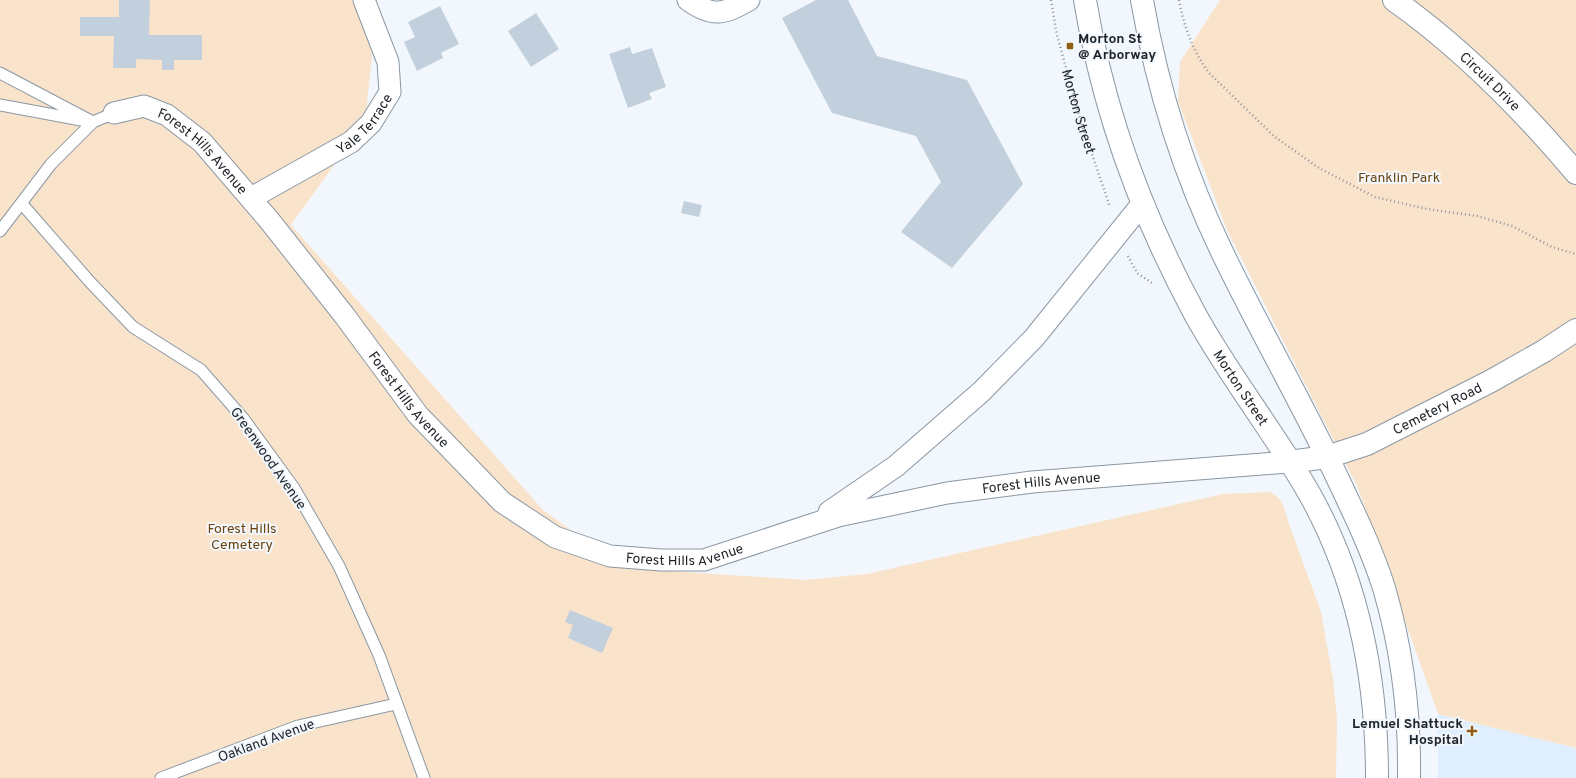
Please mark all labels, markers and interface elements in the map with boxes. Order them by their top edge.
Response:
place label: Morton St @ Arborway [1078,31,1156,64]
marker: Morton St @ Arborway [1065,41,1075,51]
street label: Circuit Drive [1455,49,1523,115]
street label: Morton Street [1057,68,1098,156]
street label: Yale Terrace [334,91,397,159]
street label: Forest Hills Avenue [155,105,250,198]
park label: Franklin Park [1358,170,1440,187]
street label: Morton Street [1208,347,1271,430]
street label: Forest Hills Avenue [364,349,452,452]
street label: Cemetery Road [1390,380,1485,439]
street label: Greenwood Avenue [226,404,310,513]
street label: Forest Hills Avenue [981,470,1101,498]
park label: Forest Hills Cemetery [207,521,277,554]
street label: Forest Hills Avenue [625,541,746,570]
street label: Oakland Avenue [216,716,317,767]
place label: Lemuel Shattuck Hospital [1352,716,1463,749]
marker: Lemuel Shattuck Hospital [1466,725,1478,737]

